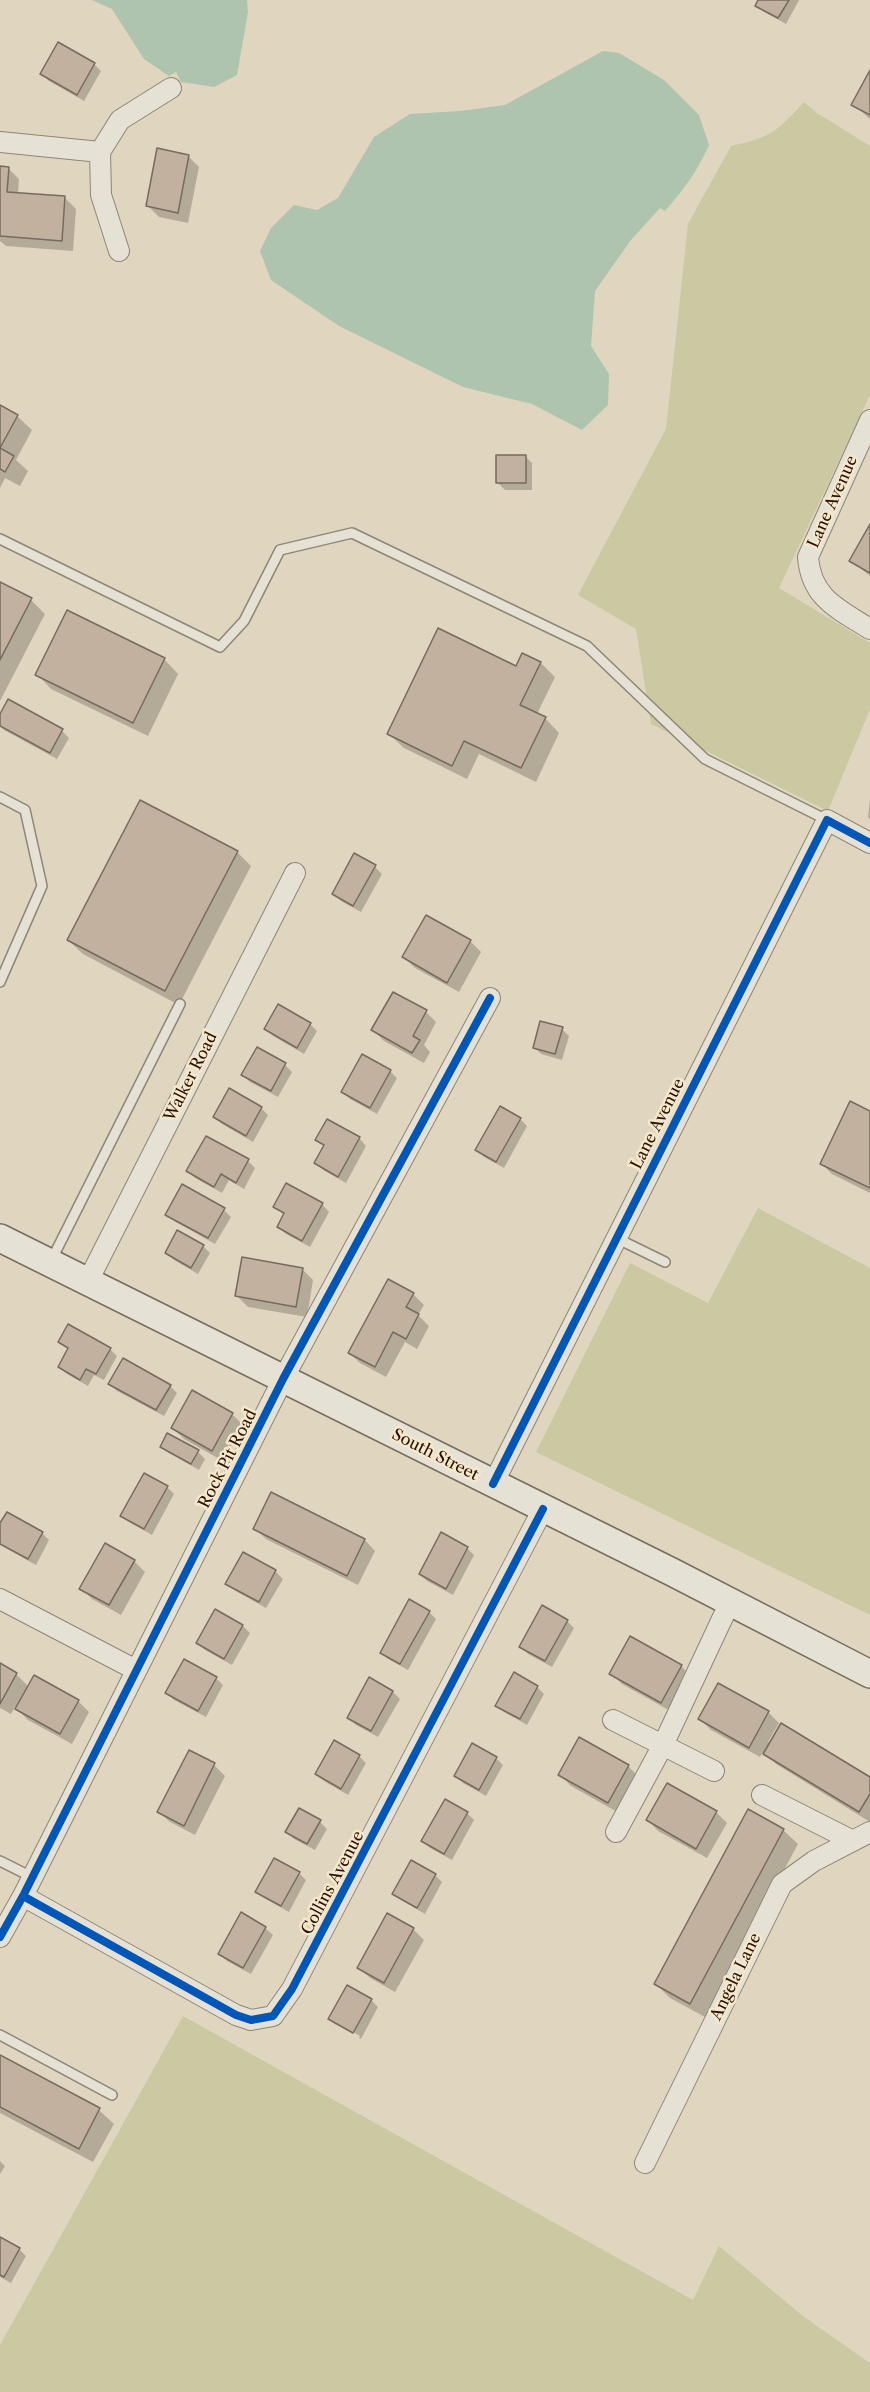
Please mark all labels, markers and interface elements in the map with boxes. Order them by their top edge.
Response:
street label: Lane Avenue [804,453,862,551]
street label: Walker Road [160,1029,222,1125]
street label: Lane Avenue [627,1076,689,1172]
street label: Rock Pit Road [195,1406,261,1512]
street label: South Street [389,1425,481,1485]
street label: Collins Avenue [298,1828,368,1938]
street label: Angela Lane [707,1930,765,2024]

